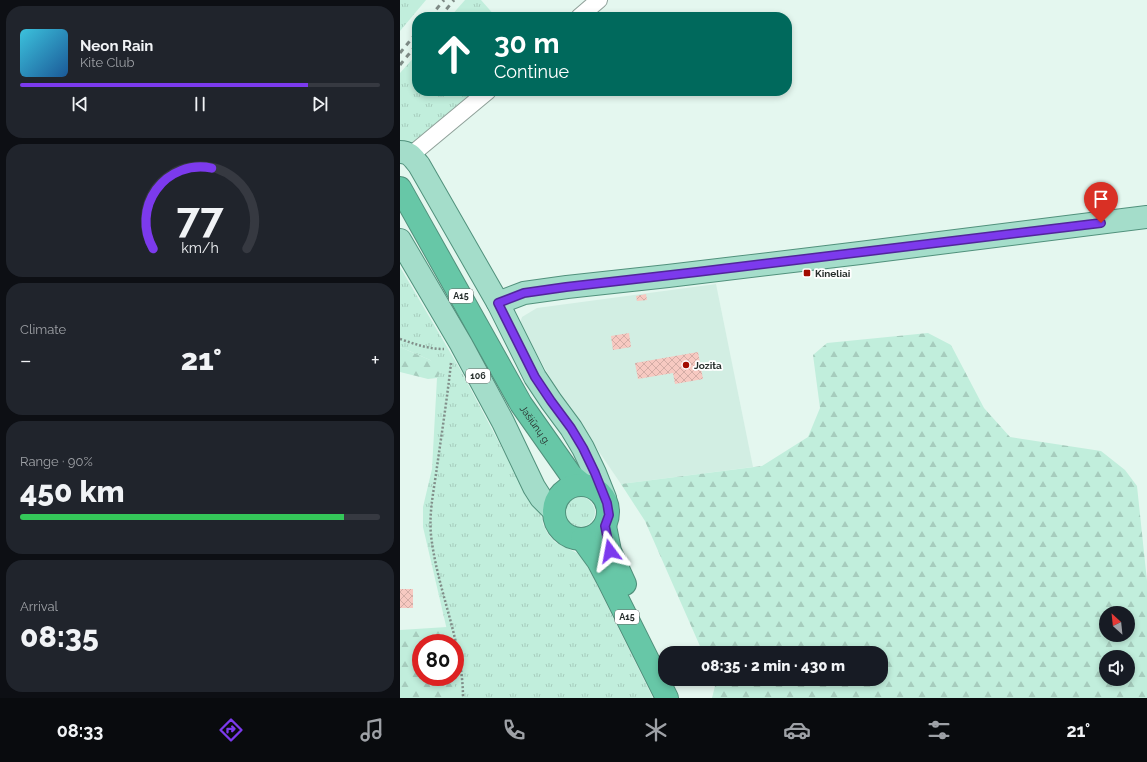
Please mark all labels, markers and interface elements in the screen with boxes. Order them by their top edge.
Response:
text: 30 m [494,27,560,60]
icon: ahead [428,28,480,80]
text: Neon Rain [80,37,153,55]
text: Kite Club [80,55,135,70]
text: Continue [494,61,569,82]
icon: previous [69,93,91,115]
icon: pause [189,93,211,115]
icon: next [309,93,331,115]
pin [1084,182,1118,223]
icon: arrive [1090,188,1112,210]
text: 77 [177,192,224,241]
text: km/h [181,239,219,255]
marker: Kineliai [802,268,812,278]
place label: Kineliai [815,268,850,279]
road number: A15 [449,289,473,303]
text: Climate [20,322,66,337]
text: 21° [181,342,222,377]
text: − [20,347,32,373]
text: + [371,347,380,373]
marker: Jozita [681,360,691,370]
place label: Jozita [694,360,722,371]
road number: 106 [466,369,490,383]
street label: Jašiūnų g. [518,403,553,447]
text: Range · 90% [20,454,93,469]
text: 450 km [20,474,125,509]
position arrow [589,530,631,572]
text: Arrival [20,599,58,614]
north arrow [1099,606,1135,642]
map controls [1099,606,1135,686]
road number: A15 [615,610,639,624]
text: 08:35 [20,619,99,654]
speed limit sign: 80 [412,634,464,686]
button: sound [1099,650,1135,686]
text: 08:35 · 2 min · 430 m [701,657,845,675]
icon: directions [217,716,245,744]
icon: music [358,716,386,744]
icon: phone [500,716,528,744]
icon: climate [642,716,670,744]
icon: car [783,716,811,744]
icon: filters [925,716,953,744]
text: 08:33 [57,720,103,741]
text: 21° [1066,720,1090,741]

